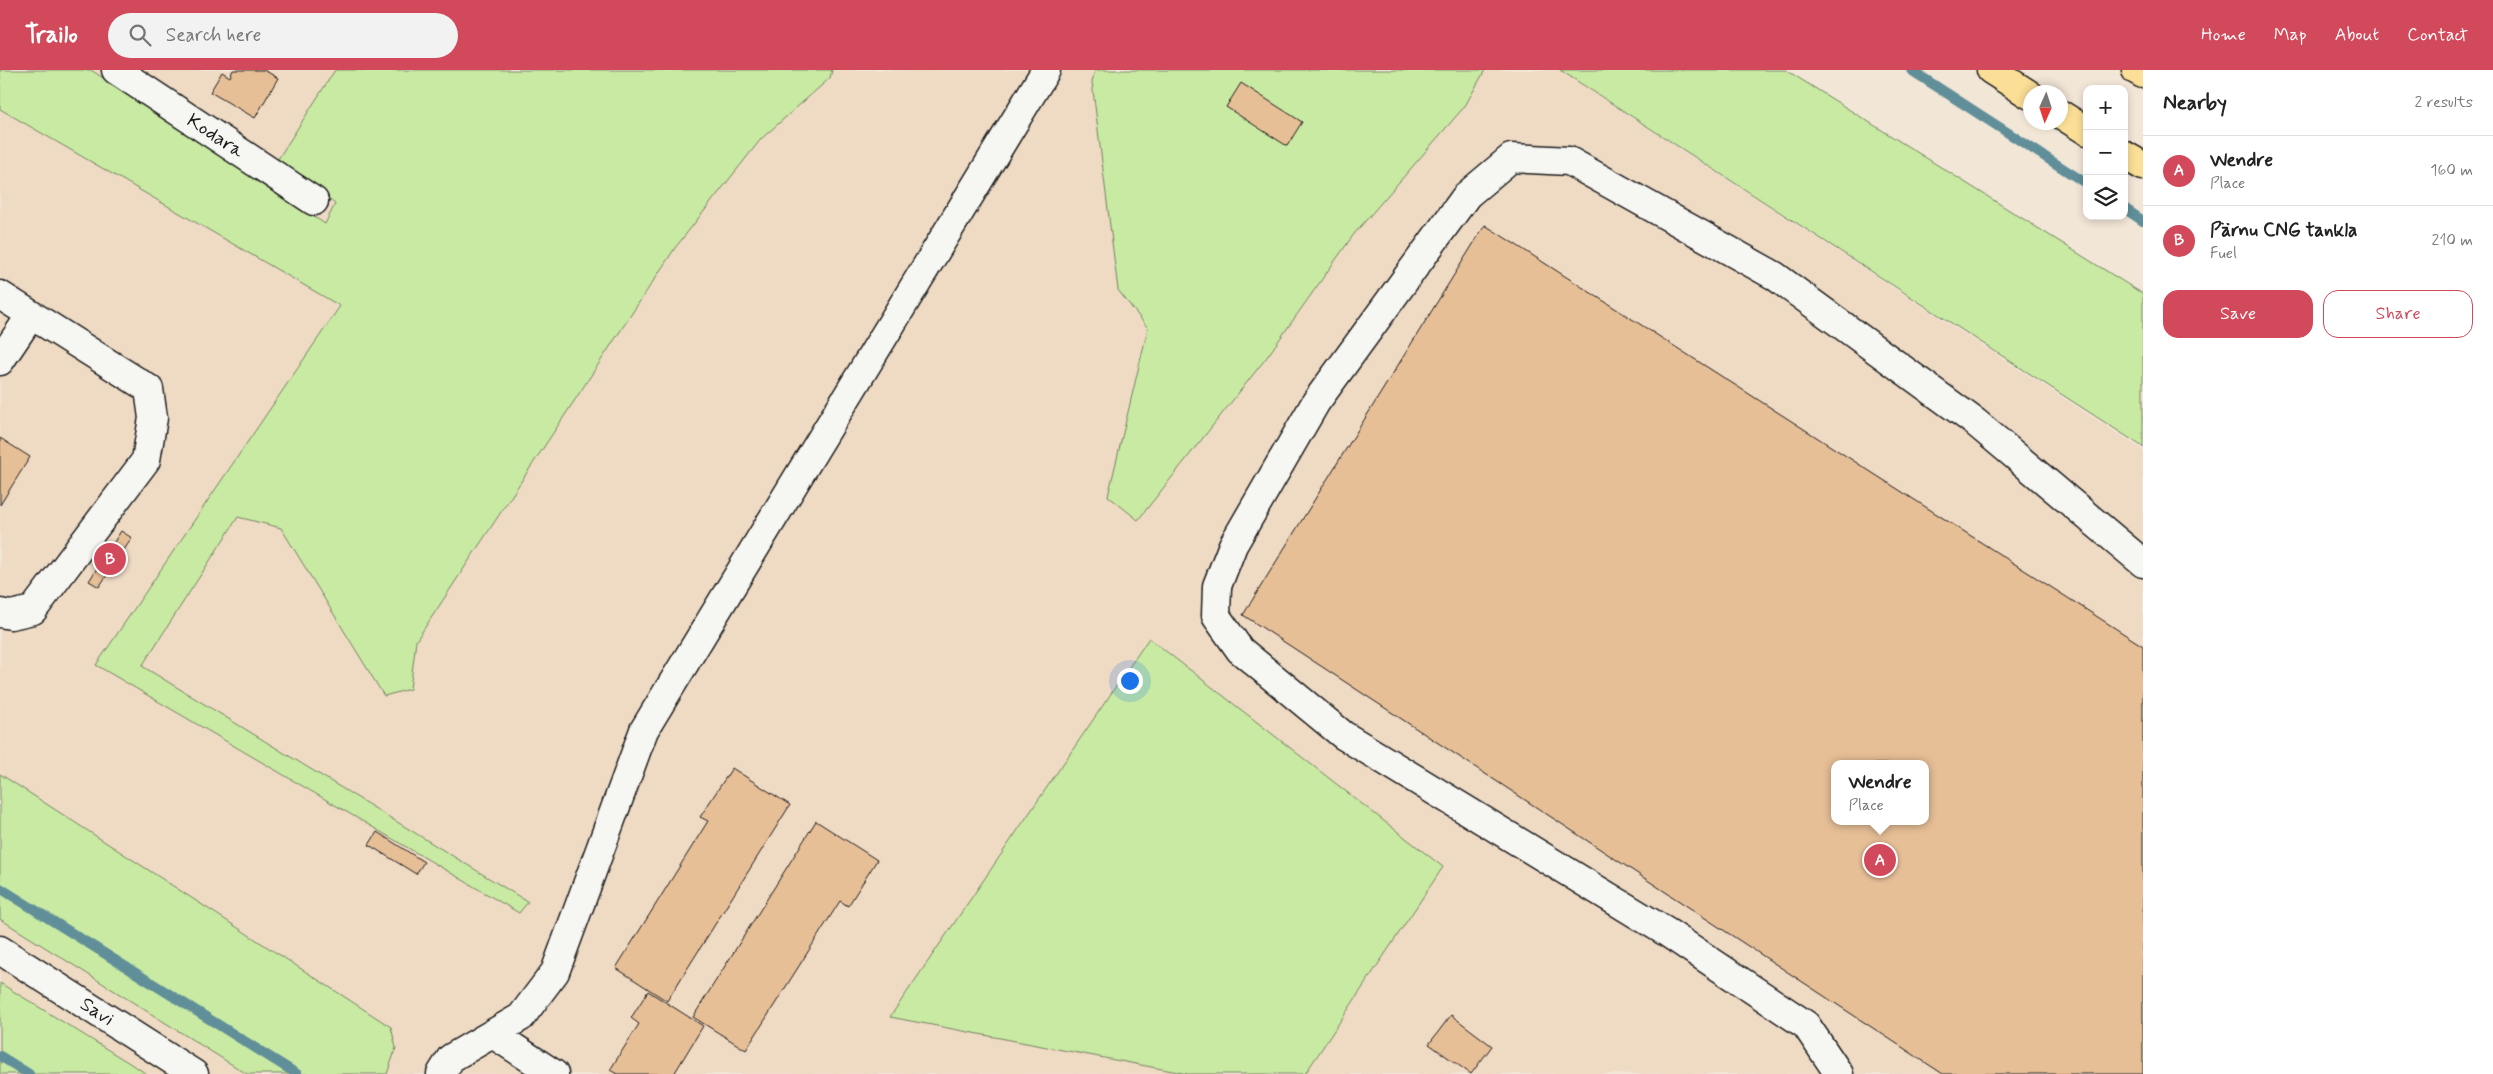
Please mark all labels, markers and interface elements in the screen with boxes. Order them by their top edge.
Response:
search box [108,13,458,58]
text: Trailo [25,20,78,51]
icon: search [126,21,154,49]
text: Search here [166,23,261,48]
text: Home [2201,23,2246,47]
text: Map [2274,23,2307,47]
text: About [2335,23,2379,47]
text: Contact [2407,23,2468,47]
north arrow [2023,85,2068,130]
map controls [2083,85,2128,220]
button: + [2083,85,2128,130]
text: Nearby [2163,89,2227,117]
text: 2 results [2415,92,2473,113]
street label: Kodara [181,107,250,165]
button: − [2083,130,2128,175]
text: Wendre [2210,148,2273,173]
text: A [2174,160,2184,181]
text: 160 m [2430,160,2473,181]
text: Place [2210,173,2245,194]
button: layers [2083,175,2128,220]
text: Pärnu CNG tankla [2210,218,2357,243]
text: B [2174,230,2184,251]
text: 210 m [2432,230,2473,251]
text: Fuel [2210,243,2237,264]
button: Save [2163,290,2313,338]
button: Share [2323,290,2473,338]
pin: B [94,540,126,578]
your location [1117,668,1143,694]
popup [1831,760,1929,825]
text: Wendre [1848,770,1912,795]
text: Place [1848,795,1884,816]
pin: A [1864,841,1896,879]
street label: Savi [75,991,119,1033]

